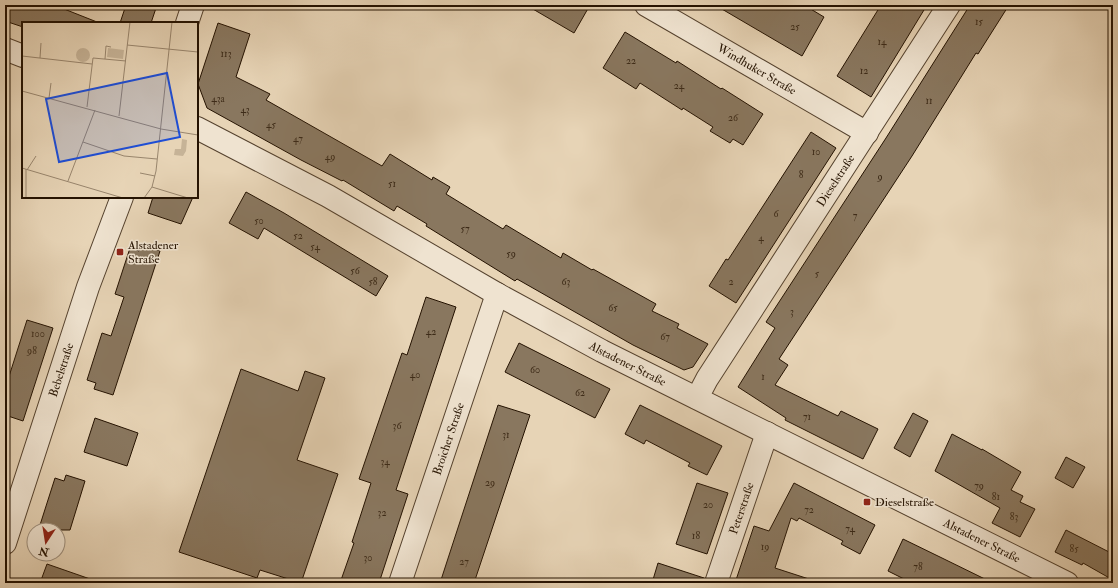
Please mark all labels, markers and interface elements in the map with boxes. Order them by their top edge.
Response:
house number: 15 [975,16,984,28]
house number: 25 [790,21,800,33]
inset map [22,22,198,198]
house number: 14 [878,36,887,48]
street label: Windhuker Straße [713,40,799,98]
house number: 113 [221,48,232,60]
house number: 22 [626,55,636,67]
house number: 12 [860,65,868,77]
house number: 24 [674,80,685,92]
house number: 43a [211,93,226,105]
house number: 11 [925,95,933,107]
house number: 43 [240,104,250,116]
house number: 26 [728,112,739,124]
house number: 45 [266,119,276,131]
house number: 47 [293,133,303,145]
house number: 10 [812,146,820,158]
house number: 49 [325,151,335,163]
street label: Dieselstraße [814,152,858,210]
house number: 8 [799,169,804,181]
house number: 9 [876,171,883,183]
house number: 51 [388,178,396,190]
house number: 6 [773,208,779,220]
house number: 7 [853,210,858,222]
house number: 50 [254,215,264,227]
house number: 57 [461,223,470,235]
house number: 52 [293,230,303,242]
house number: 4 [758,232,764,244]
place label: Alstadener Straße [127,238,179,267]
house number: 54 [310,241,320,253]
marker: Alstadener Straße [115,247,125,257]
house number: 59 [506,248,516,260]
house number: 56 [350,265,361,277]
house number: 5 [815,268,820,280]
house number: 58 [368,276,378,288]
house number: 63 [562,276,571,288]
house number: 2 [728,276,734,288]
house number: 65 [608,302,618,314]
house number: 3 [790,306,794,318]
house number: 42 [426,326,436,338]
house number: 100 [31,328,45,340]
house number: 67 [660,331,670,343]
street label: Alstadener Straße [585,338,668,390]
street label: Bebelstraße [46,341,77,399]
house number: 98 [26,345,37,357]
house number: 60 [530,364,540,376]
house number: 40 [410,369,420,381]
house number: 1 [761,371,765,383]
house number: 62 [575,387,585,399]
street label: Broicher Straße [430,401,468,477]
house number: 71 [803,411,812,423]
house number: 36 [393,420,402,432]
house number: 31 [502,429,510,441]
house number: 34 [380,456,390,468]
house number: 29 [485,477,495,489]
street label: Peterstraße [726,480,758,536]
house number: 79 [974,480,984,492]
house number: 81 [992,491,1001,503]
place label: Dieselstraße [875,495,934,510]
marker: Dieselstraße [862,497,872,507]
house number: 20 [703,499,713,511]
house number: 72 [804,504,814,516]
house number: 32 [378,507,386,519]
house number: 83 [1010,511,1018,523]
street label: Alstadener Straße [940,515,1023,567]
north arrow [26,522,66,562]
house number: 74 [845,523,855,535]
house number: 18 [692,530,700,542]
house number: 19 [761,541,769,553]
house number: 85 [1069,543,1079,555]
text: N [37,544,51,559]
house number: 30 [364,552,372,564]
house number: 27 [459,556,469,568]
house number: 78 [913,561,923,573]

